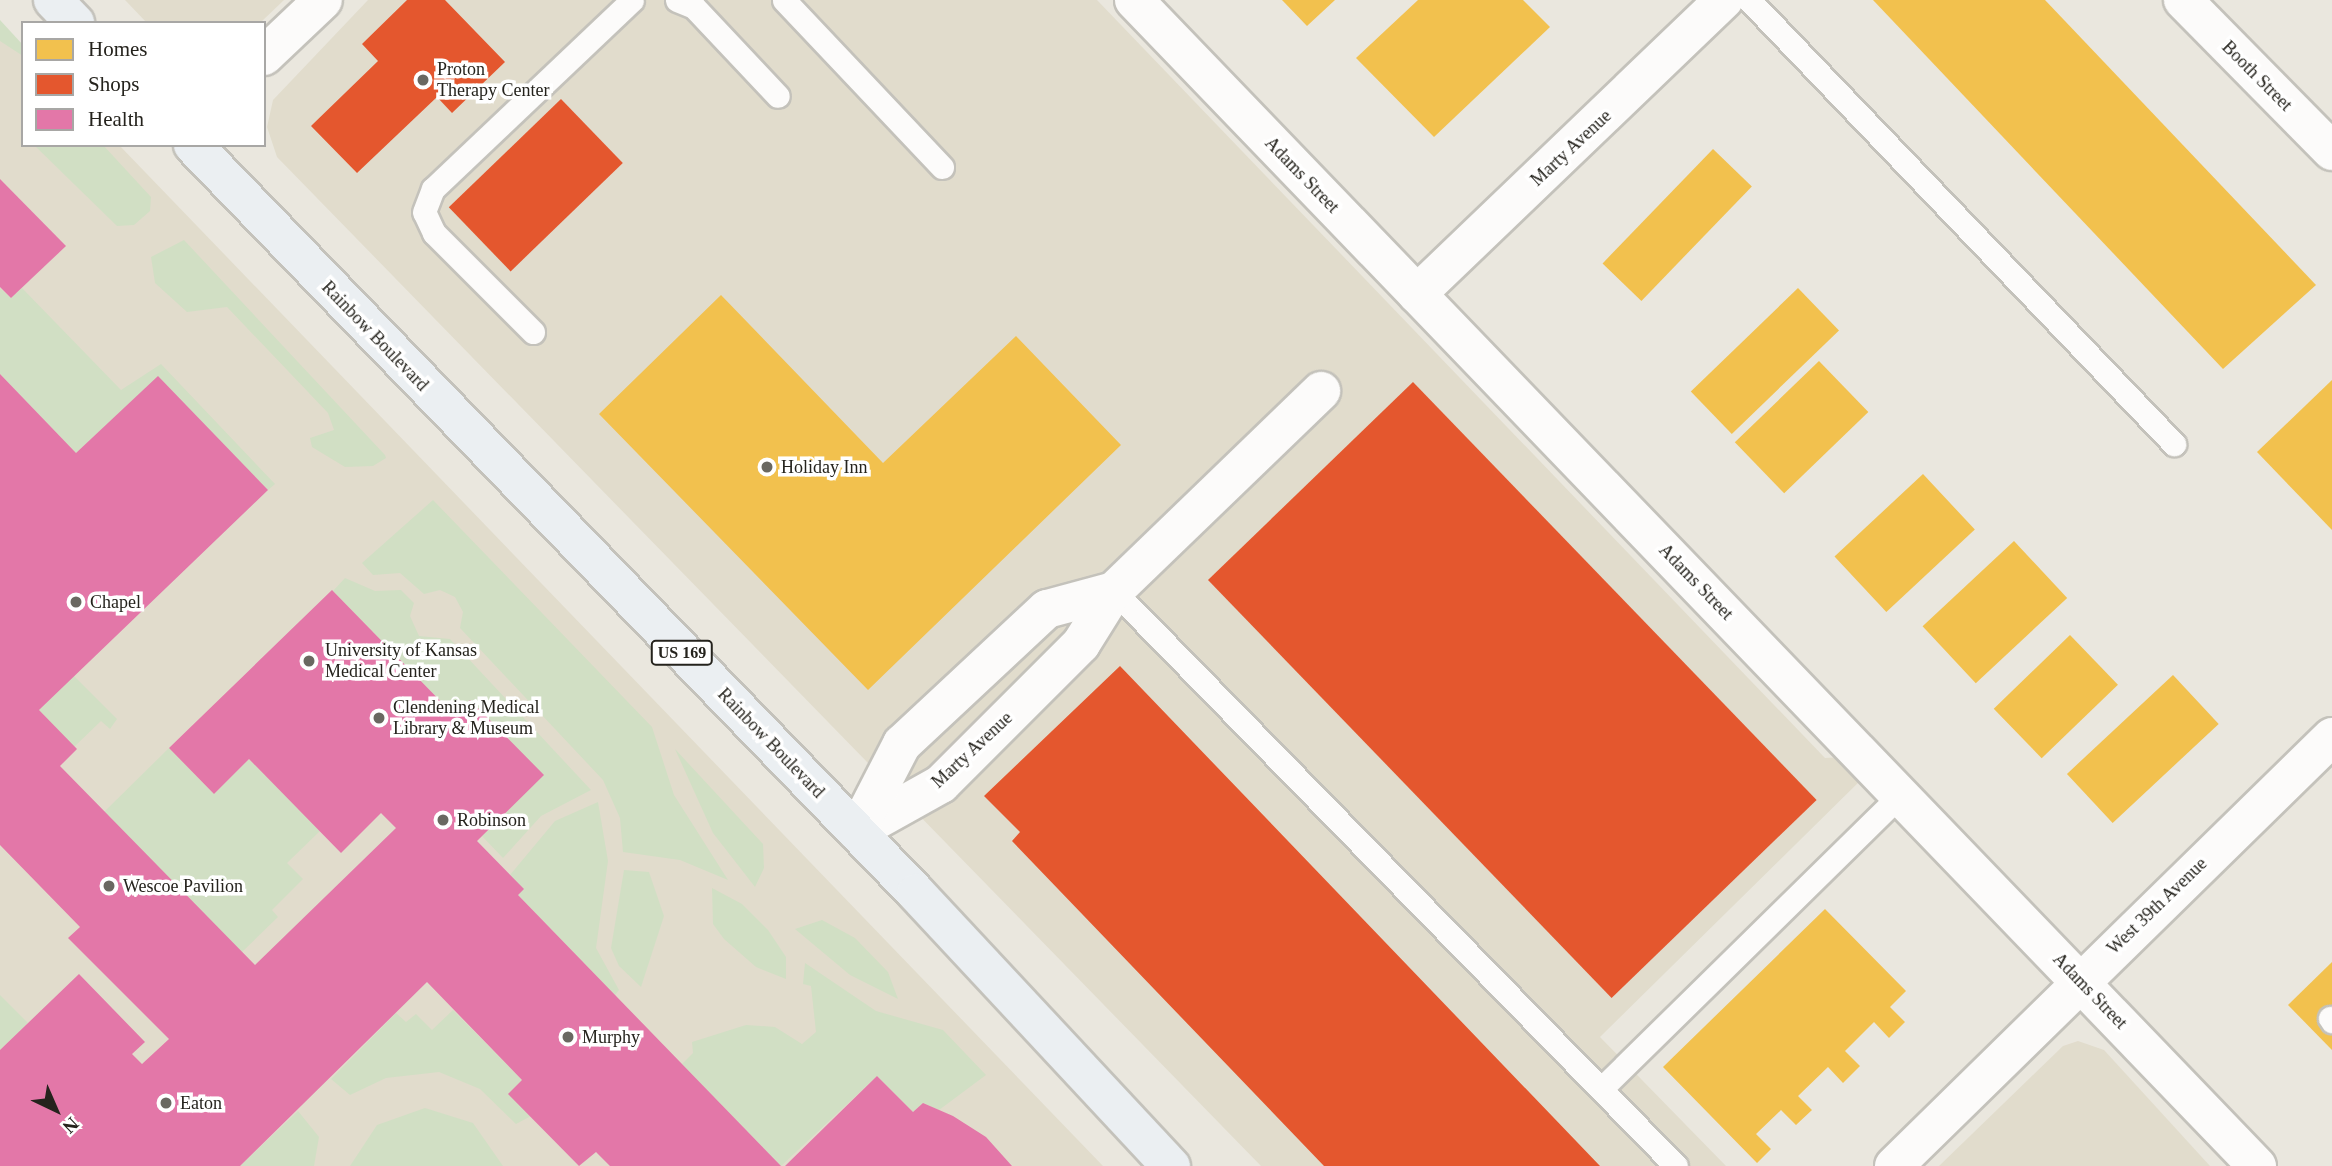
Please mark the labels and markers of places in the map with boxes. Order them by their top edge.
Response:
place label: Proton Therapy Center [437,59,549,102]
marker: Proton Therapy Center [415,72,431,88]
place label: Holiday Inn [781,456,867,478]
marker: Holiday Inn [759,459,775,475]
place label: Chapel [90,591,141,613]
marker: Chapel [68,594,84,610]
place label: University of Kansas Medical Center [325,640,477,682]
marker: University of Kansas Medical Center [299,651,319,671]
place label: Clendening Medical Library & Museum [393,697,539,740]
marker: Clendening Medical Library & Museum [371,710,387,726]
place label: Robinson [457,809,526,831]
marker: Robinson [435,812,451,828]
place label: Wescoe Pavilion [123,875,243,897]
marker: Wescoe Pavilion [101,878,117,894]
place label: Murphy [582,1026,640,1048]
marker: Murphy [560,1029,576,1045]
place label: Eaton [180,1092,222,1114]
marker: Eaton [158,1095,174,1111]

